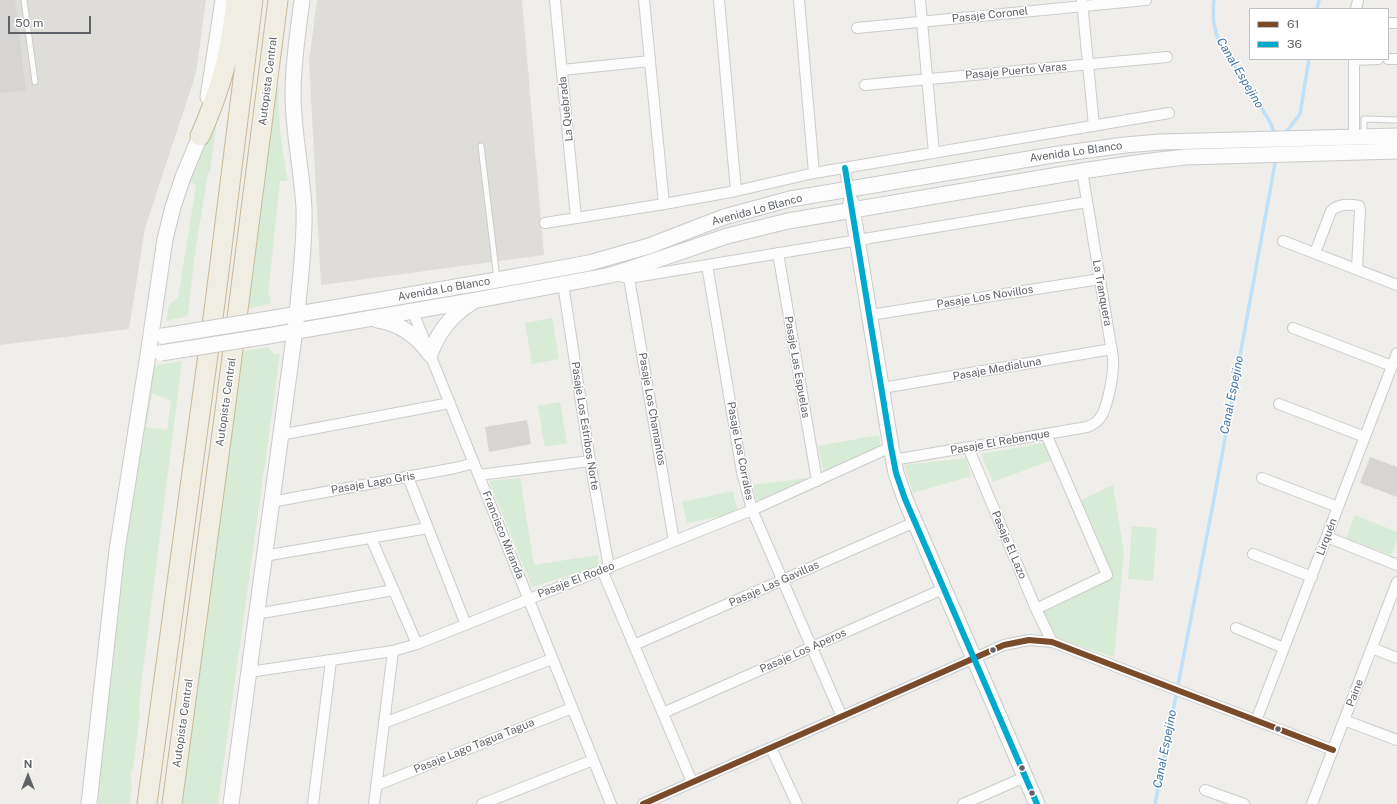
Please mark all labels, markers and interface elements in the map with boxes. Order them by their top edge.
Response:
street label: Pasaje Coronel [951,4,1029,26]
scale bar [10,8,93,34]
legend [1249,8,1389,60]
text: 50 m [15,16,43,30]
text: 61 [1287,17,1299,31]
water label: Canal Espejino [1213,35,1267,111]
street label: Autopista Central [256,36,280,126]
text: 36 [1287,37,1302,51]
street label: Pasaje Puerto Varas [965,60,1067,82]
street label: La Quebrada [556,76,576,142]
street label: Avenida Lo Blanco [1029,139,1123,165]
street label: Avenida Lo Blanco [710,192,804,228]
street label: La Tranquera [1090,259,1114,327]
street label: Avenida Lo Blanco [397,274,491,304]
street label: Pasaje Los Novillos [936,283,1034,311]
street label: Pasaje Las Espuelas [782,315,812,419]
street label: Pasaje Los Chamantos [636,351,668,467]
street label: Pasaje Medialuna [952,355,1042,383]
water label: Canal Espejino [1217,355,1247,435]
street label: Autopista Central [213,357,239,447]
street label: Pasaje Los Estribos Norte [568,361,602,491]
street label: Pasaje Los Corrales [724,401,756,501]
street label: Pasaje El Rebenque [949,427,1051,457]
street label: Pasaje Lago Gris [330,469,416,497]
street label: Francisco Miranda [479,489,527,581]
street label: Pasaje El Lazo [989,509,1029,581]
street label: Lirquén [1314,516,1340,558]
street label: Pasaje Las Gavillas [727,558,821,610]
street label: Pasaje El Rodeo [536,559,616,601]
street label: Pasaje Los Aperos [758,626,848,676]
unlabelled marker [988,645,998,655]
street label: Paine [1344,677,1366,709]
street label: Autopista Central [170,678,196,768]
water label: Canal Espejino [1150,709,1180,789]
street label: Pasaje Lago Tagua Tagua [412,716,536,776]
unlabelled marker [1273,724,1283,734]
north arrow [8,756,48,796]
text: N [24,758,32,770]
unlabelled marker [1017,763,1027,773]
unlabelled marker [1027,788,1037,798]

